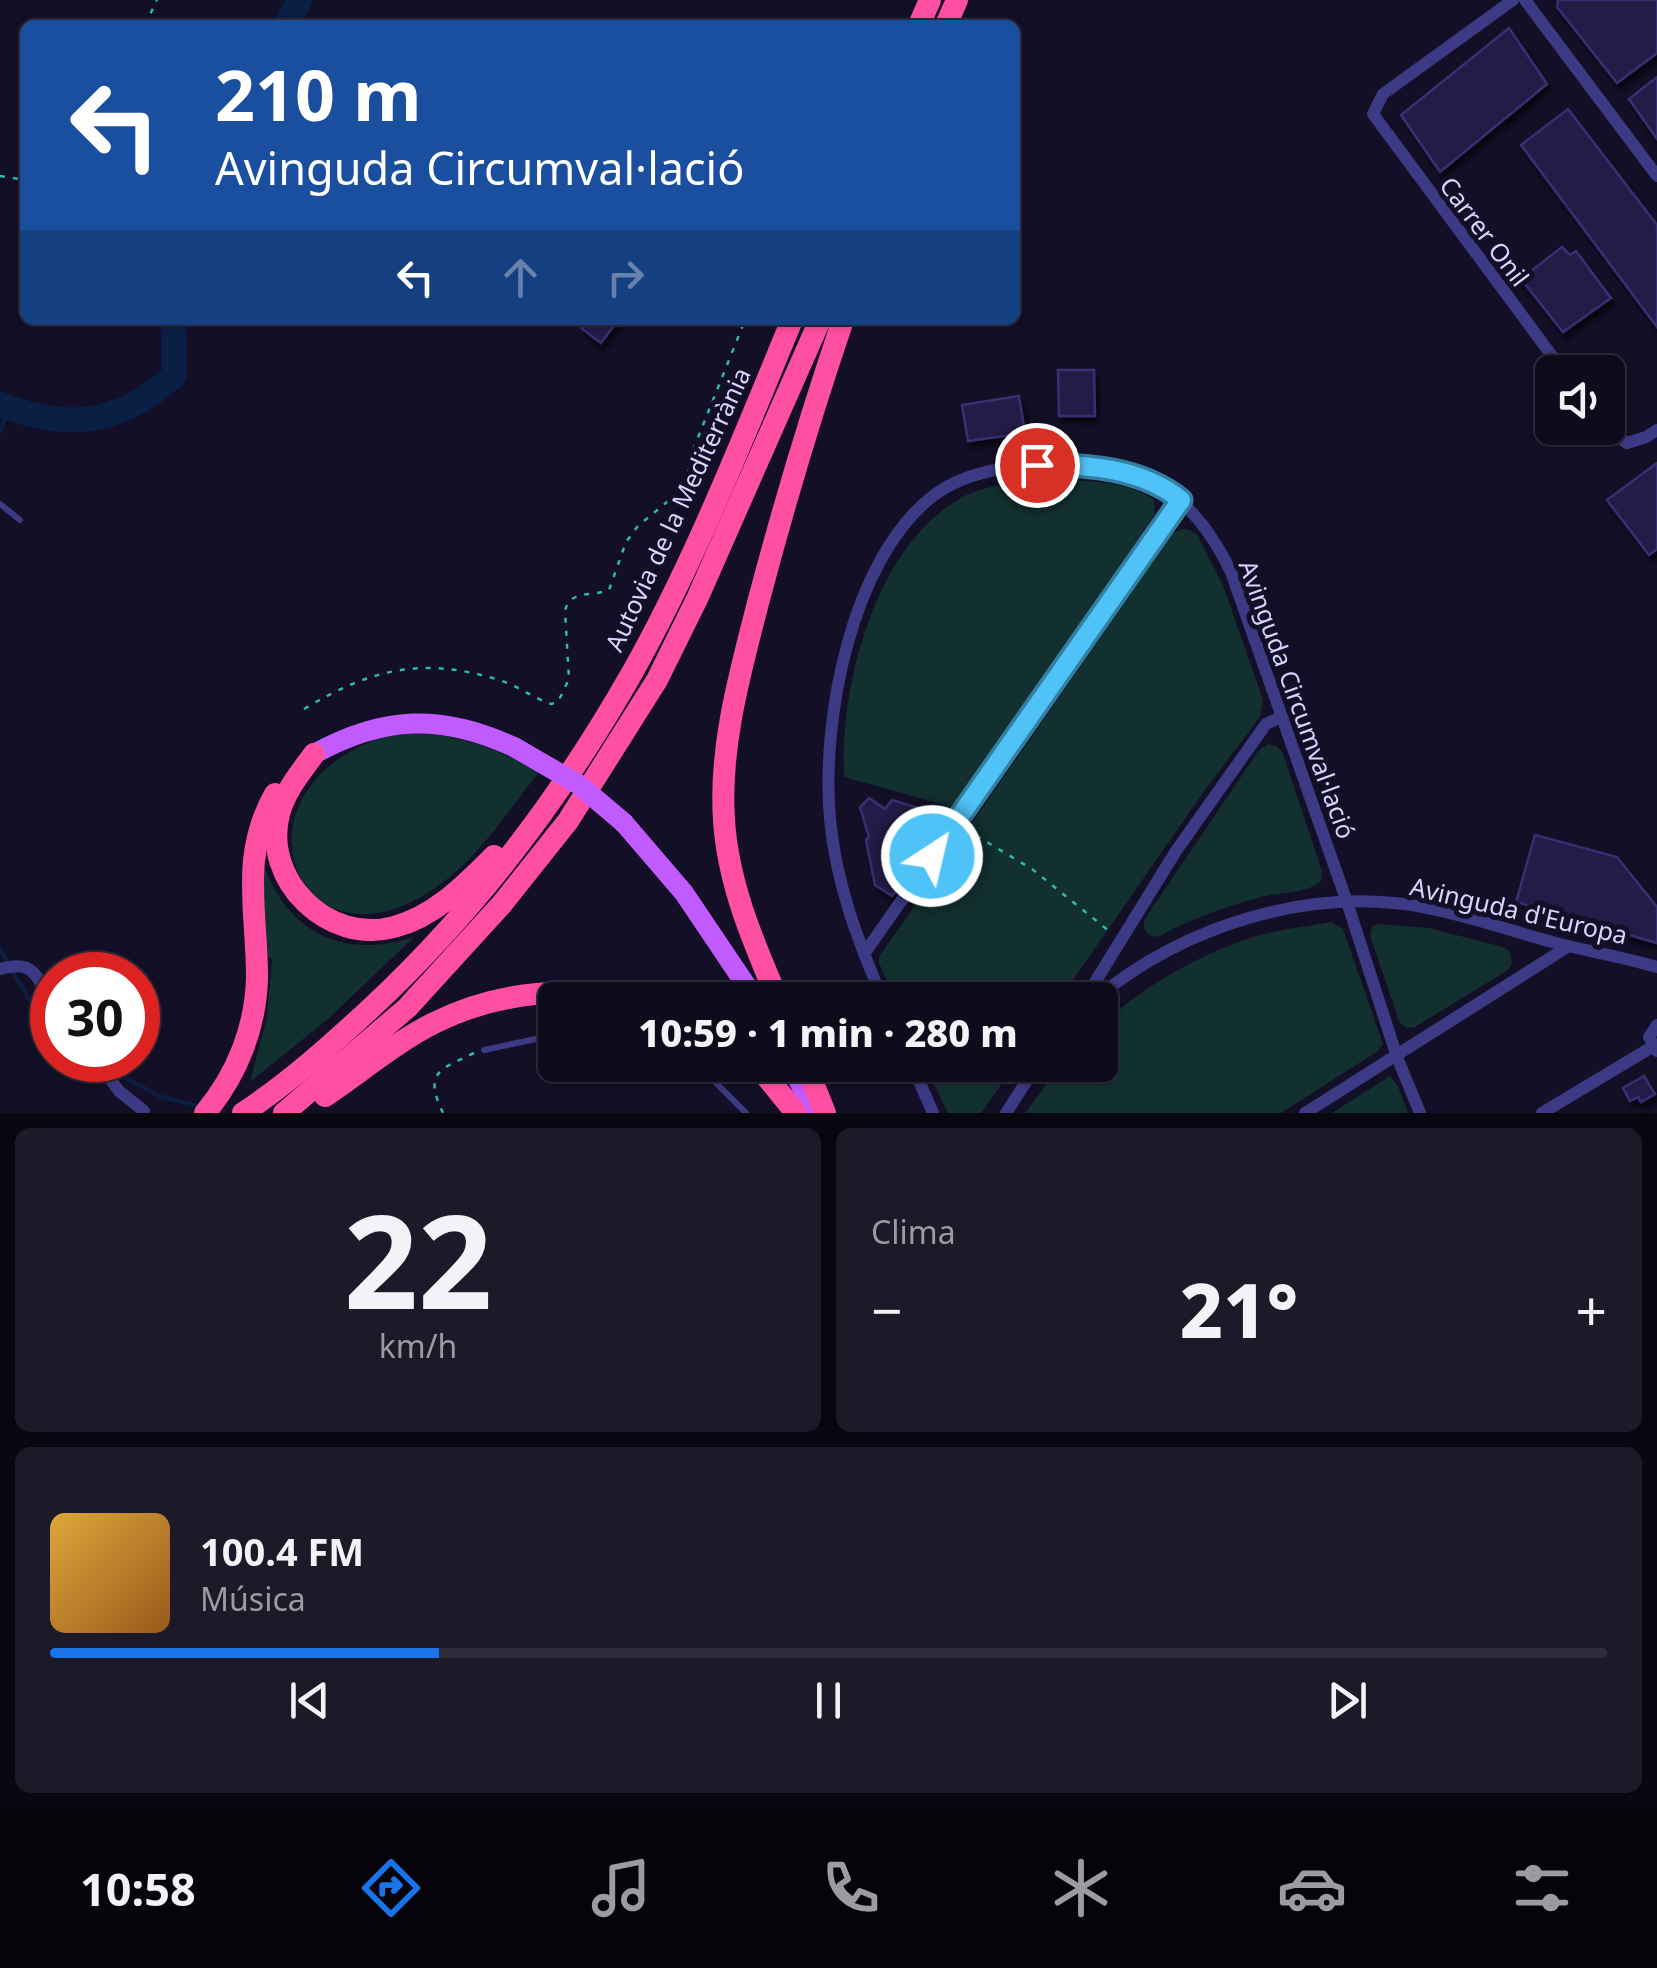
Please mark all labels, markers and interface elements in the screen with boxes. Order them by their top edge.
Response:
text: 210 m [215,46,422,142]
icon: left [50,60,180,190]
text: Avinguda Circumval·lació [215,137,744,198]
street label: Carrer Onil [1433,169,1537,293]
icon: left [388,250,443,305]
icon: ahead [493,250,548,305]
icon: right [598,250,653,305]
map controls [1535,355,1625,445]
button: sound [1535,355,1625,445]
street label: Autovia de la Mediterrània [596,362,758,656]
pin [995,423,1080,508]
icon: arrive [1010,438,1065,493]
street label: Avinguda Circumval·lació [1232,555,1364,843]
position arrow [880,804,984,908]
street label: Avinguda d'Europa [1407,868,1631,952]
speed limit sign: 30 [30,952,160,1082]
text: 10:59 · 1 min · 280 m [638,1006,1018,1058]
text: 22 [344,1170,492,1347]
text: Clima [871,1210,956,1253]
text: 21° [1180,1258,1298,1360]
text: − [871,1272,902,1347]
text: + [1576,1272,1607,1347]
text: km/h [379,1324,457,1367]
text: 100.4 FM [200,1525,364,1577]
text: Música [200,1577,306,1620]
icon: previous [282,1673,337,1728]
icon: pause [801,1673,856,1728]
icon: next [1320,1673,1375,1728]
icon: directions [356,1853,426,1923]
icon: music [586,1853,656,1923]
icon: phone [816,1853,886,1923]
icon: climate [1046,1853,1116,1923]
icon: car [1277,1853,1347,1923]
icon: filters [1507,1853,1577,1923]
text: 10:58 [80,1858,196,1919]

